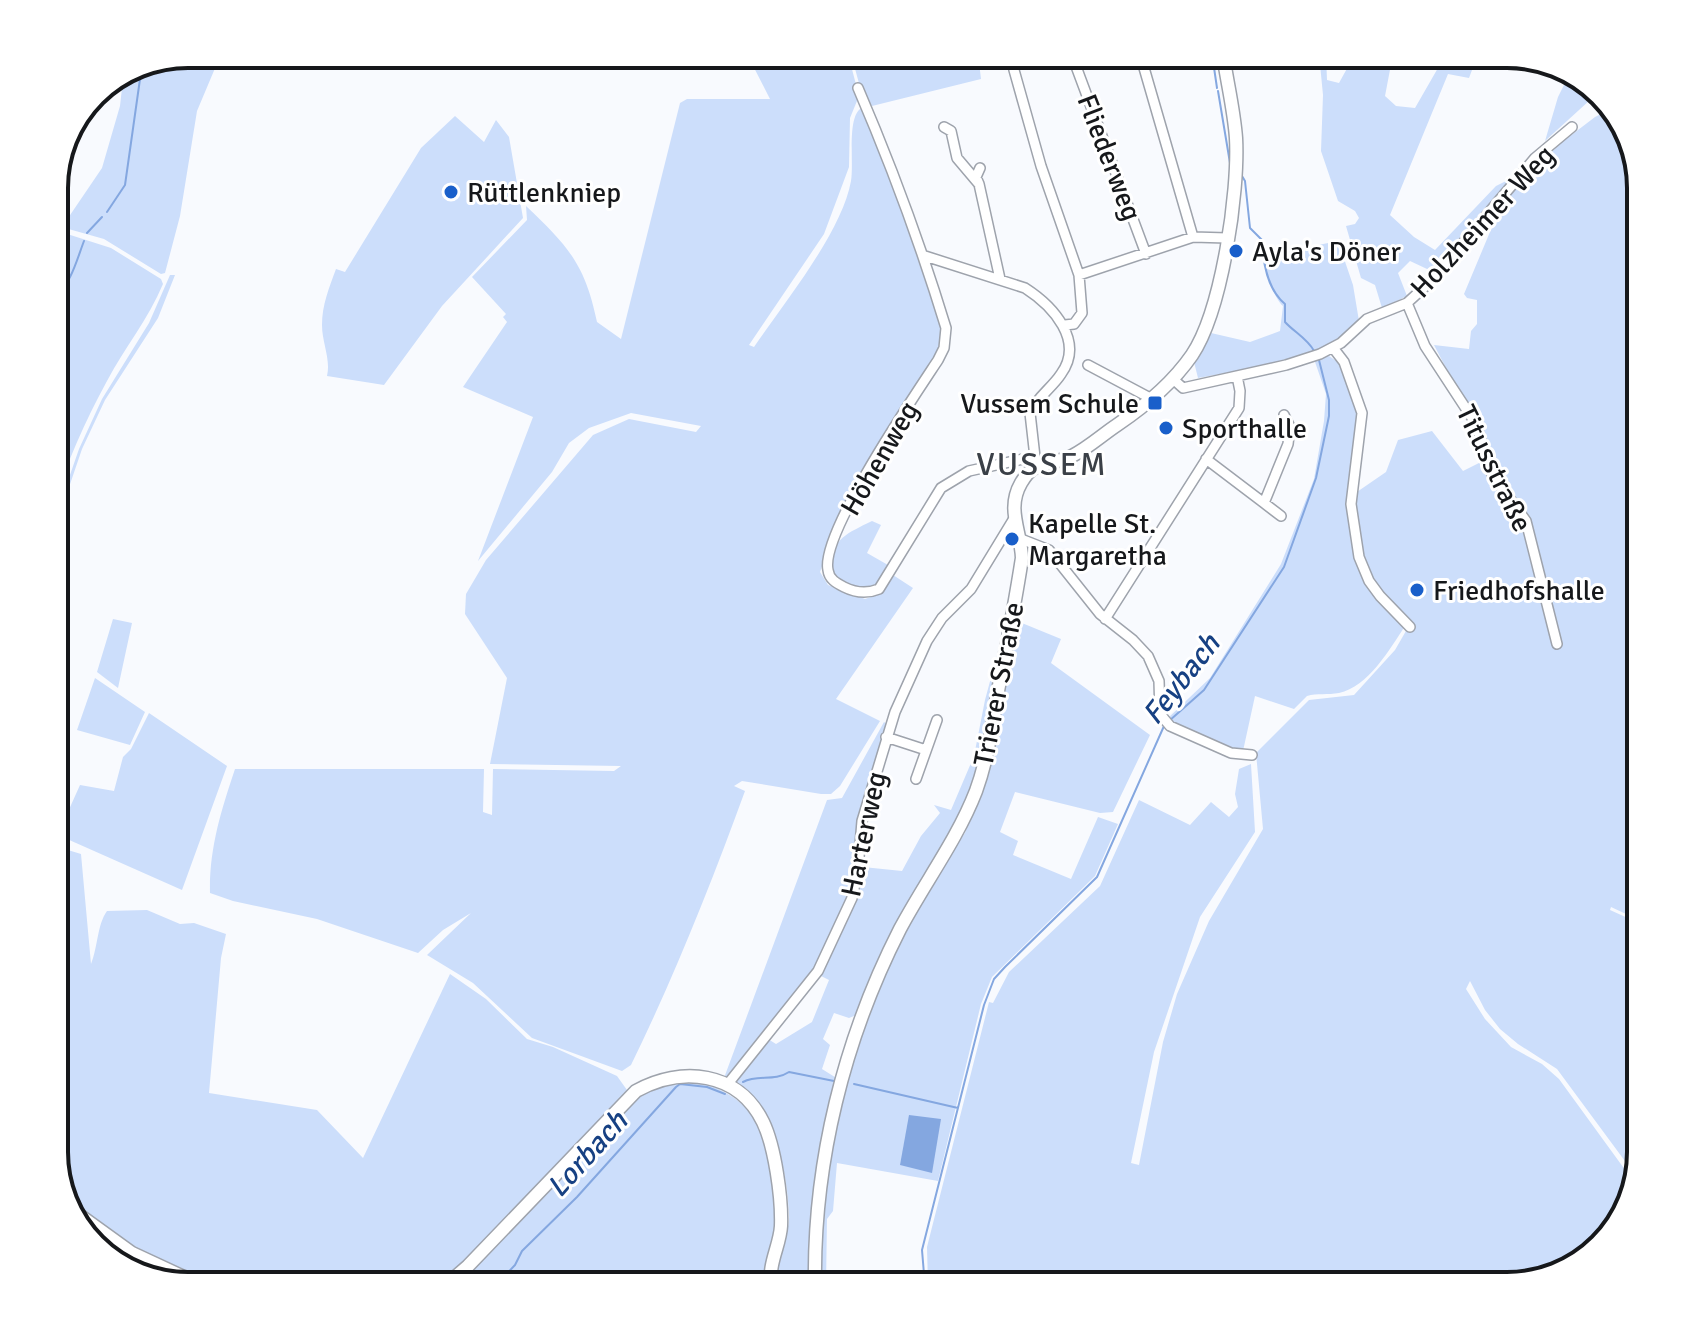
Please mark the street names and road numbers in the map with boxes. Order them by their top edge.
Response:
street label: Fliederweg [1069,89,1149,225]
street label: Holzheimer Weg [1404,138,1562,305]
street label: Höhenweg [834,395,926,522]
street label: Titusstraße [1449,400,1539,537]
street label: Trierer Straße [966,599,1032,769]
street label: Harterweg [834,769,894,900]

